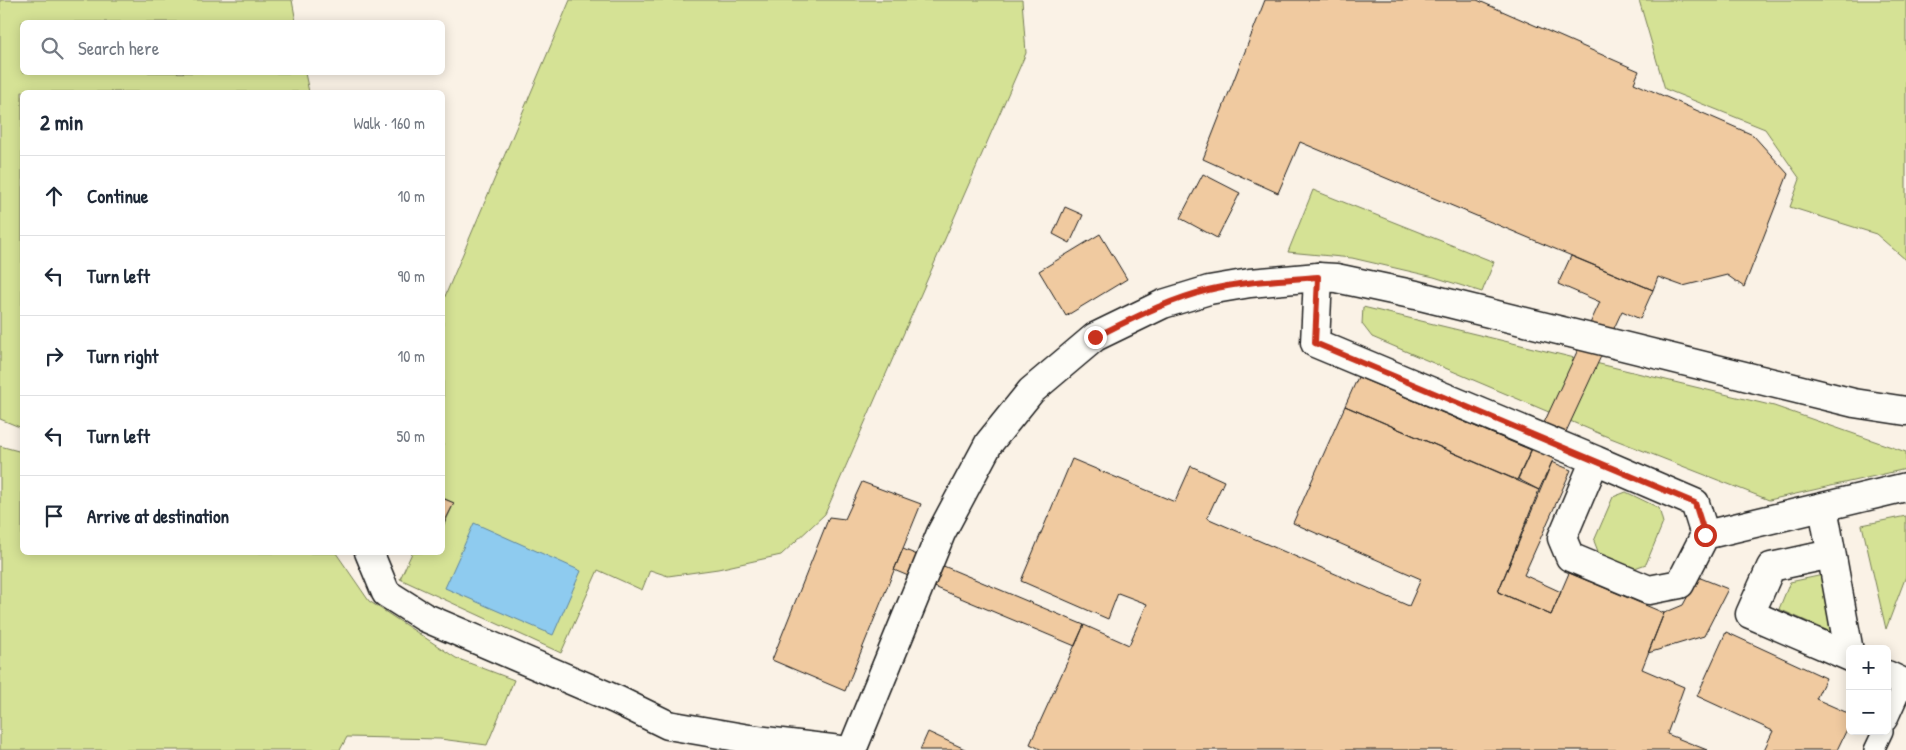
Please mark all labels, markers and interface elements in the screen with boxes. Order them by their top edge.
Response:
search box [20,20,445,75]
icon: search [38,34,66,62]
text: Search here [78,35,159,61]
text: 2 min [40,108,83,137]
text: Walk · 160 m [353,112,425,134]
icon: ahead [40,182,68,210]
text: Continue [87,183,148,209]
text: 10 m [397,185,425,207]
icon: left [40,262,68,290]
text: Turn left [87,263,150,289]
text: 90 m [397,265,425,287]
route end [1084,326,1107,349]
icon: right [40,342,68,370]
text: Turn right [87,343,158,369]
text: 10 m [397,345,425,367]
icon: left [40,422,68,450]
text: Turn left [87,423,150,449]
text: 50 m [397,425,425,447]
icon: arrive [40,502,68,530]
text: Arrive at destination [87,503,229,529]
route start [1694,524,1717,547]
map controls [1846,645,1891,735]
button: + [1846,645,1891,690]
button: − [1846,690,1891,735]

